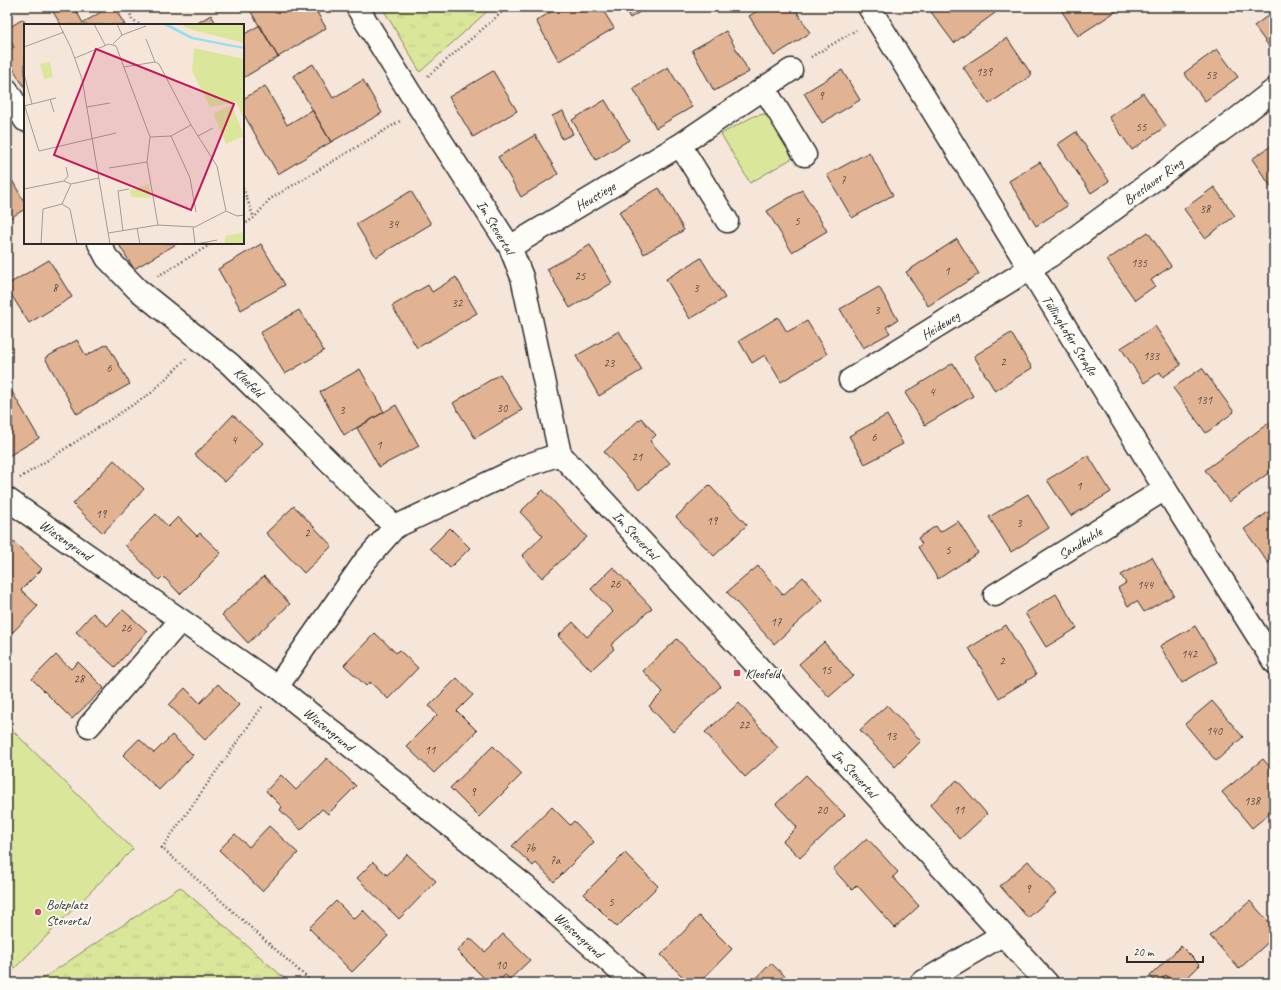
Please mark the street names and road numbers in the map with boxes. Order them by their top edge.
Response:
street label: Breslauer Ring [1120,154,1187,209]
street label: Heustiege [572,177,620,215]
street label: Im Stevertal [473,197,520,260]
street label: Tüllinghofer Straße [1038,292,1102,380]
street label: Heideweg [918,307,963,344]
street label: Kleefeld [230,364,269,403]
street label: Im Stevertal [609,508,664,565]
street label: Wiesengrund [36,516,97,566]
street label: Sandkuhle [1055,523,1106,563]
street label: Wiesengrund [300,704,359,757]
street label: Im Stevertal [828,745,883,803]
street label: Wiesengrund [551,909,609,964]

